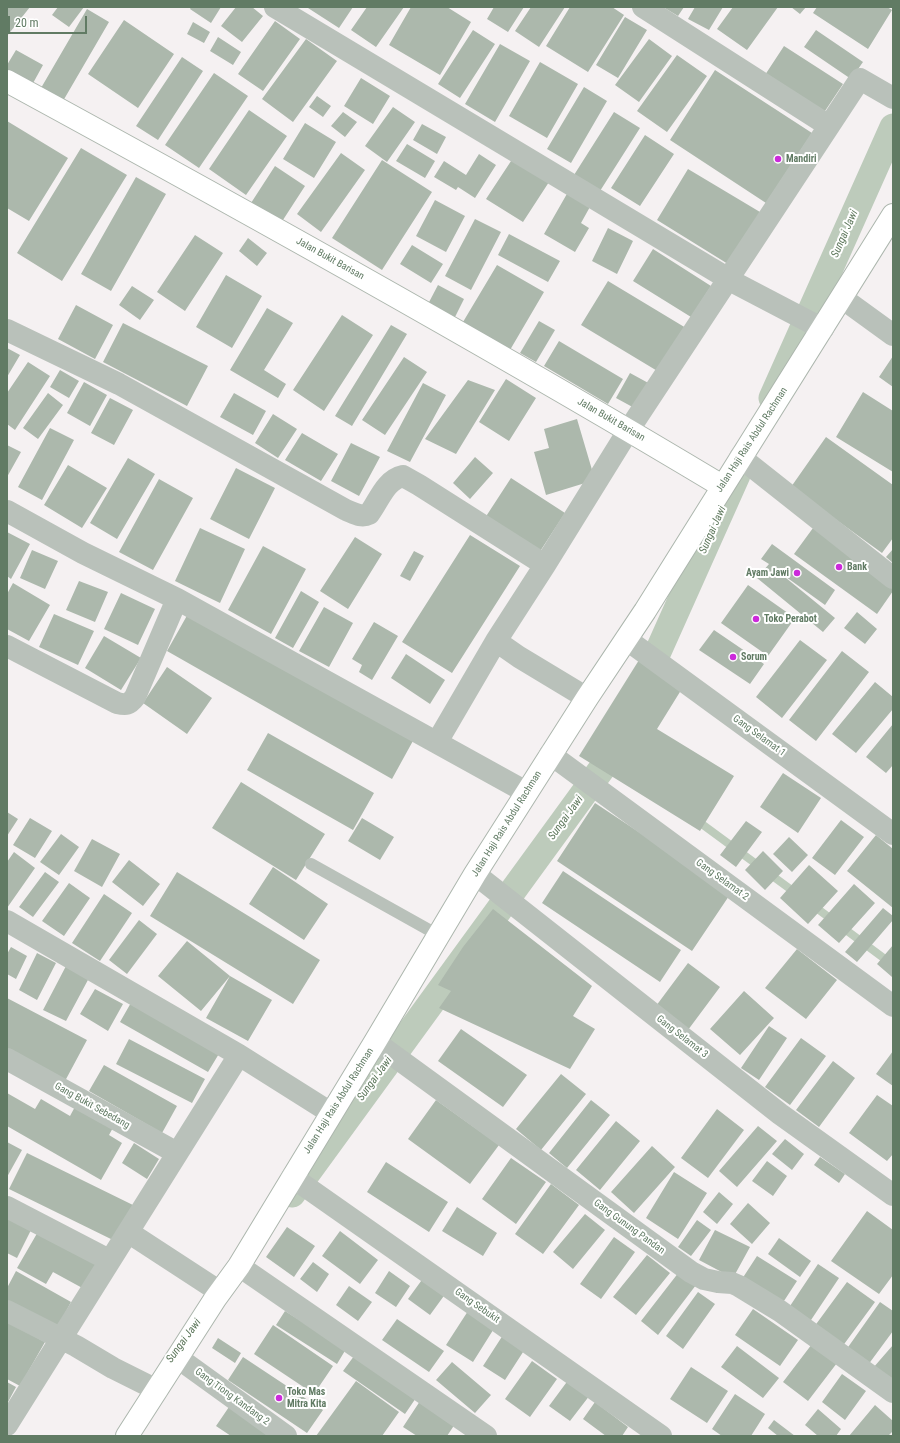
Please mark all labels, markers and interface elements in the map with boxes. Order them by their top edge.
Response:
scale bar [10,8,89,34]
text: 20 m [15,16,39,30]
place label: Mandiri [786,153,817,165]
marker: Mandiri [773,154,783,164]
water label: Sungai Jawi [829,208,861,260]
street label: Jalan Bukit Barisan [294,235,366,283]
street label: Jalan Haji Rais Abdul Rachman [714,385,790,495]
street label: Jalan Bukit Barisan [575,396,647,444]
water label: Sungai Jawi [697,504,729,556]
place label: Bank [847,561,867,573]
marker: Bank [834,562,844,572]
place label: Ayam Jawi [746,567,789,579]
marker: Ayam Jawi [792,568,802,578]
place label: Toko Perabot [764,613,817,625]
marker: Toko Perabot [751,614,761,624]
place label: Sorum [741,651,767,663]
marker: Sorum [728,652,738,662]
street label: Gang Selamat 1 [730,713,788,759]
street label: Jalan Haji Rais Abdul Rachman [469,769,545,879]
water label: Sungai Jawi [546,794,586,842]
street label: Gang Selamat 2 [693,857,751,903]
street label: Gang Selamat 3 [654,1013,710,1061]
street label: Jalan Haji Rais Abdul Rachman [301,1046,377,1156]
water label: Sungai Jawi [355,1055,395,1103]
street label: Gang Bukit Sebedang [52,1080,132,1132]
street label: Gang Gunung Pandan [591,1197,667,1257]
street label: Gang Sebukit [452,1286,502,1326]
water label: Sungai Jawi [164,1317,204,1365]
street label: Gang Tiong Kandang 2 [192,1366,272,1428]
place label: Toko Mas Mitra Kita [287,1386,326,1410]
marker: Toko Mas Mitra Kita [274,1393,284,1403]

